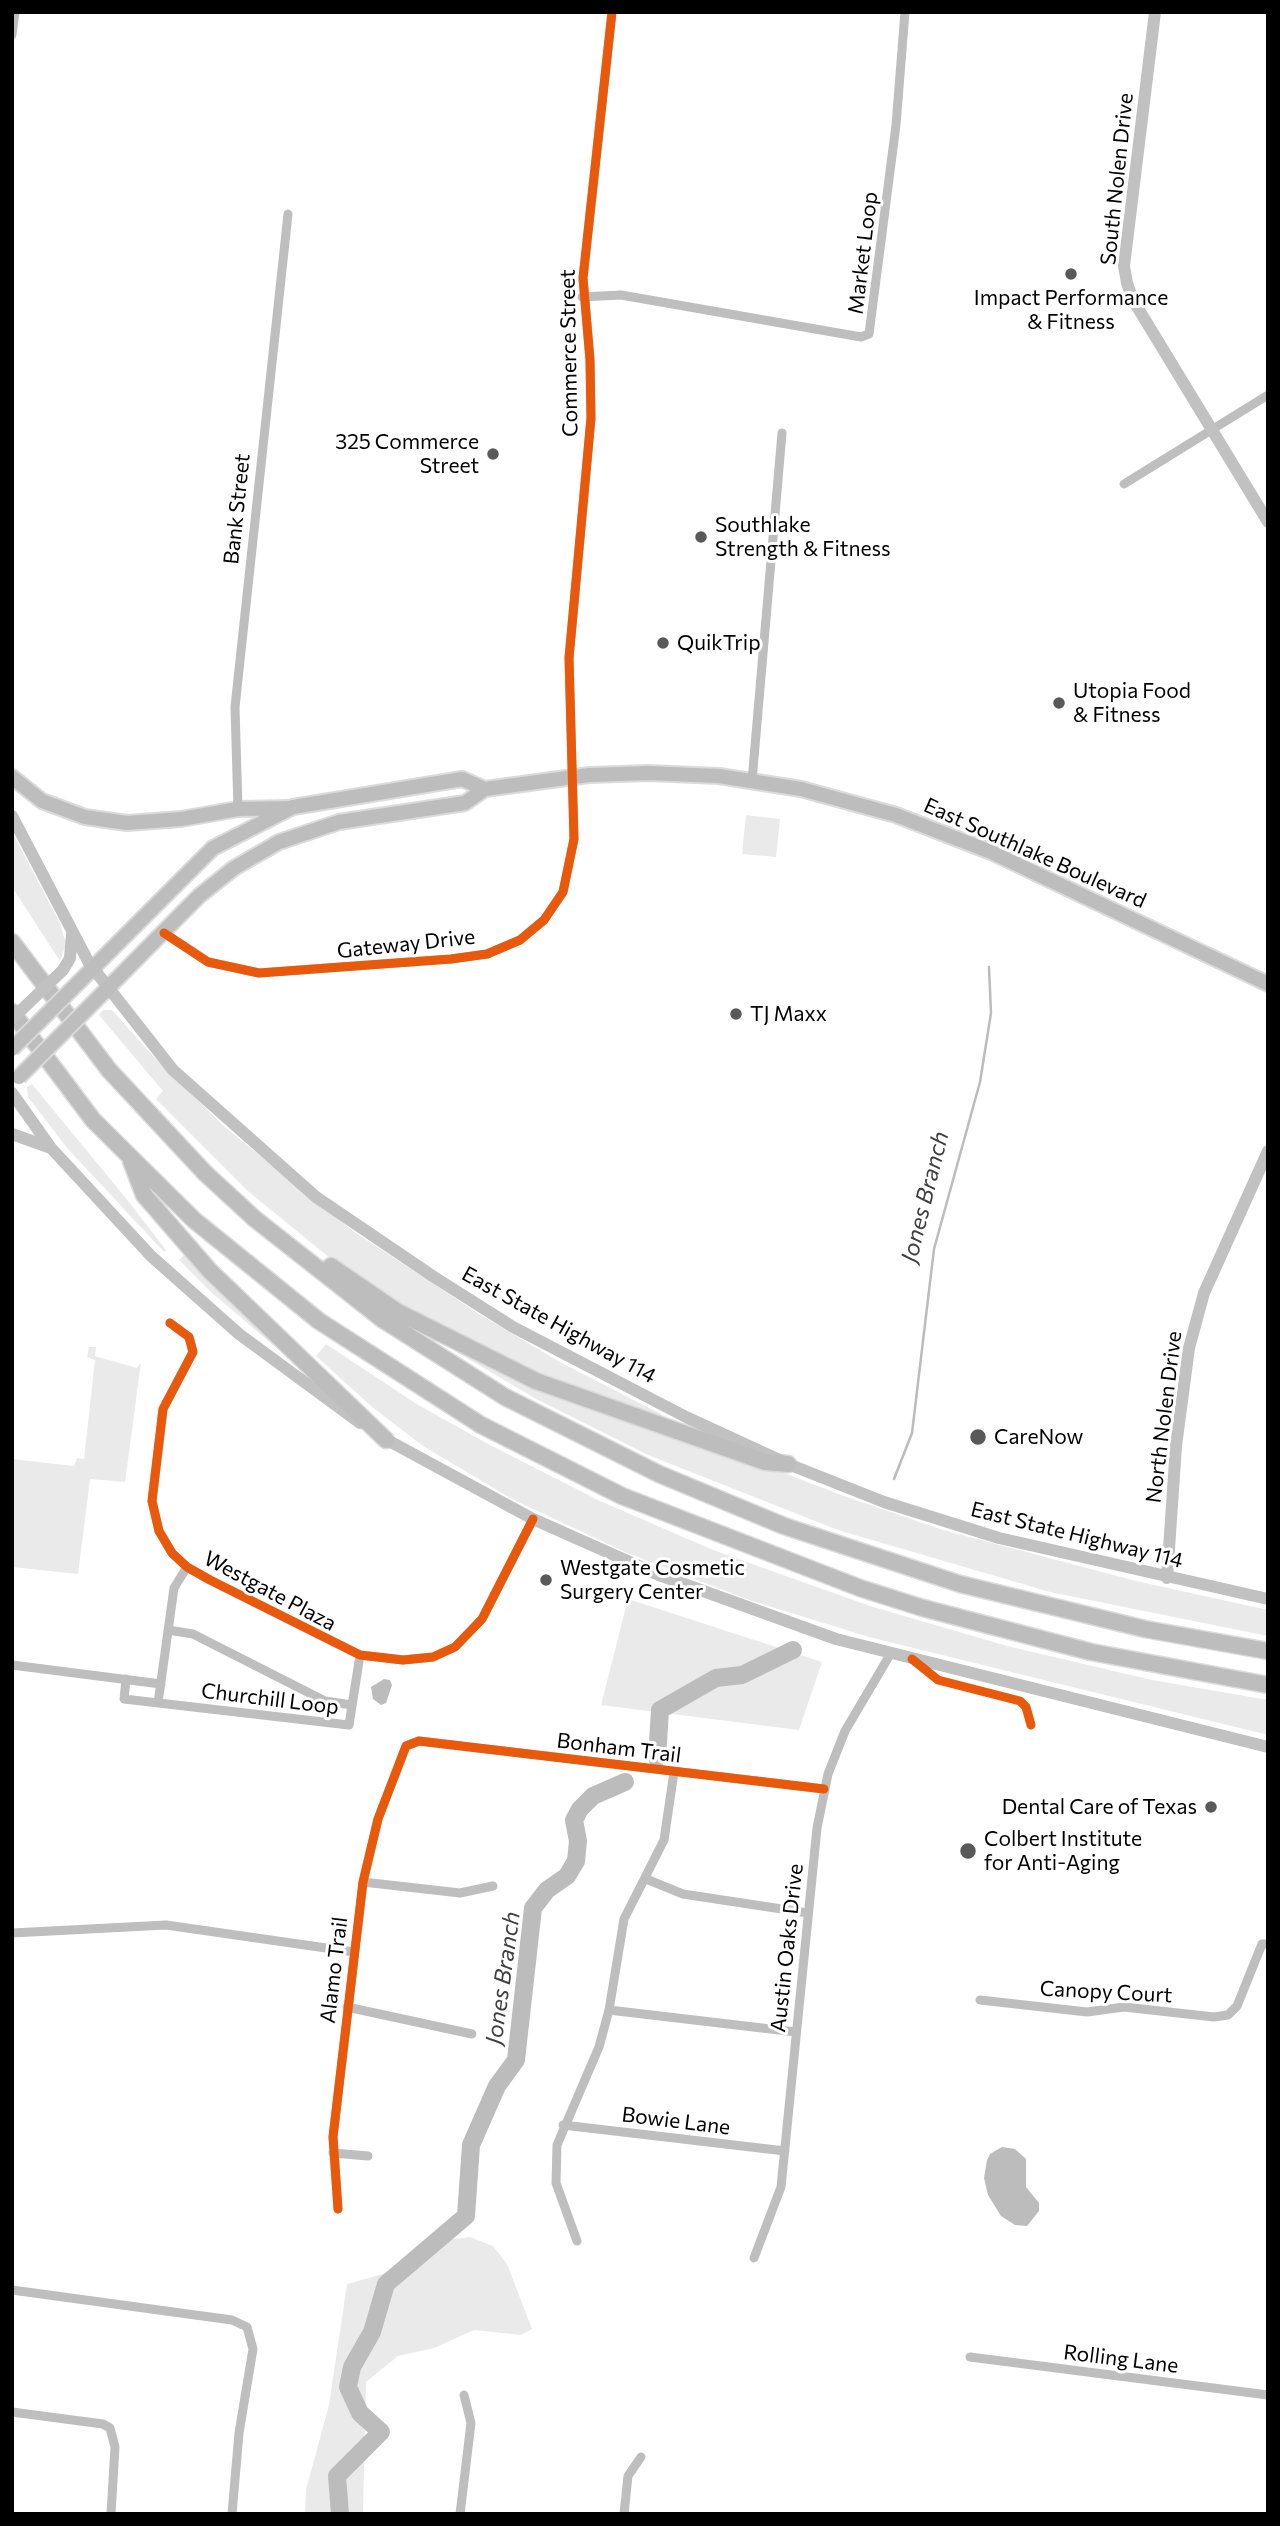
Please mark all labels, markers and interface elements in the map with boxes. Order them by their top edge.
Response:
street label: South Nolen Drive [1095,92,1139,266]
street label: Market Loop [843,190,883,316]
marker: Impact Performance & Fitness [1063,266,1079,282]
street label: Commerce Street [555,269,583,437]
place label: Impact Performance & Fitness [974,285,1168,335]
place label: 325 Commerce Street [335,429,479,479]
marker: 325 Commerce Street [485,446,501,462]
street label: Bank Street [219,452,255,566]
place label: Southlake Strength & Fitness [715,512,891,562]
marker: Southlake Strength & Fitness [693,529,709,545]
place label: QuikTrip [677,630,761,656]
marker: QuikTrip [655,635,671,651]
place label: Utopia Food & Fitness [1073,678,1191,728]
marker: Utopia Food & Fitness [1051,695,1067,711]
street label: East Southlake Boulevard [920,793,1150,913]
street label: Gateway Drive [336,924,476,964]
place label: TJ Maxx [750,1001,827,1027]
marker: TJ Maxx [728,1006,744,1022]
water label: Jones Branch [895,1129,955,1265]
street label: East State Highway 114 [458,1261,660,1389]
street label: North Nolen Drive [1141,1330,1187,1504]
place label: CareNow [994,1424,1083,1450]
marker: CareNow [968,1427,988,1447]
street label: East State Highway 114 [968,1496,1186,1574]
street label: Westgate Plaza [200,1546,340,1636]
place label: Westgate Cosmetic Surgery Center [560,1555,745,1605]
marker: Westgate Cosmetic Surgery Center [538,1572,554,1588]
street label: Churchill Loop [200,1678,340,1720]
street label: Bonham Trail [555,1728,683,1768]
place label: Dental Care of Texas [1002,1794,1197,1820]
marker: Dental Care of Texas [1203,1799,1219,1815]
place label: Colbert Institute for Anti-Aging [984,1826,1142,1876]
marker: Colbert Institute for Anti-Aging [958,1841,978,1861]
street label: Austin Oaks Drive [766,1862,808,2034]
water label: Jones Branch [480,1910,526,2046]
street label: Alamo Trail [315,1915,353,2025]
street label: Canopy Court [1039,1976,1173,2008]
street label: Bowie Lane [620,2102,732,2140]
street label: Rolling Lane [1062,2339,1180,2379]

